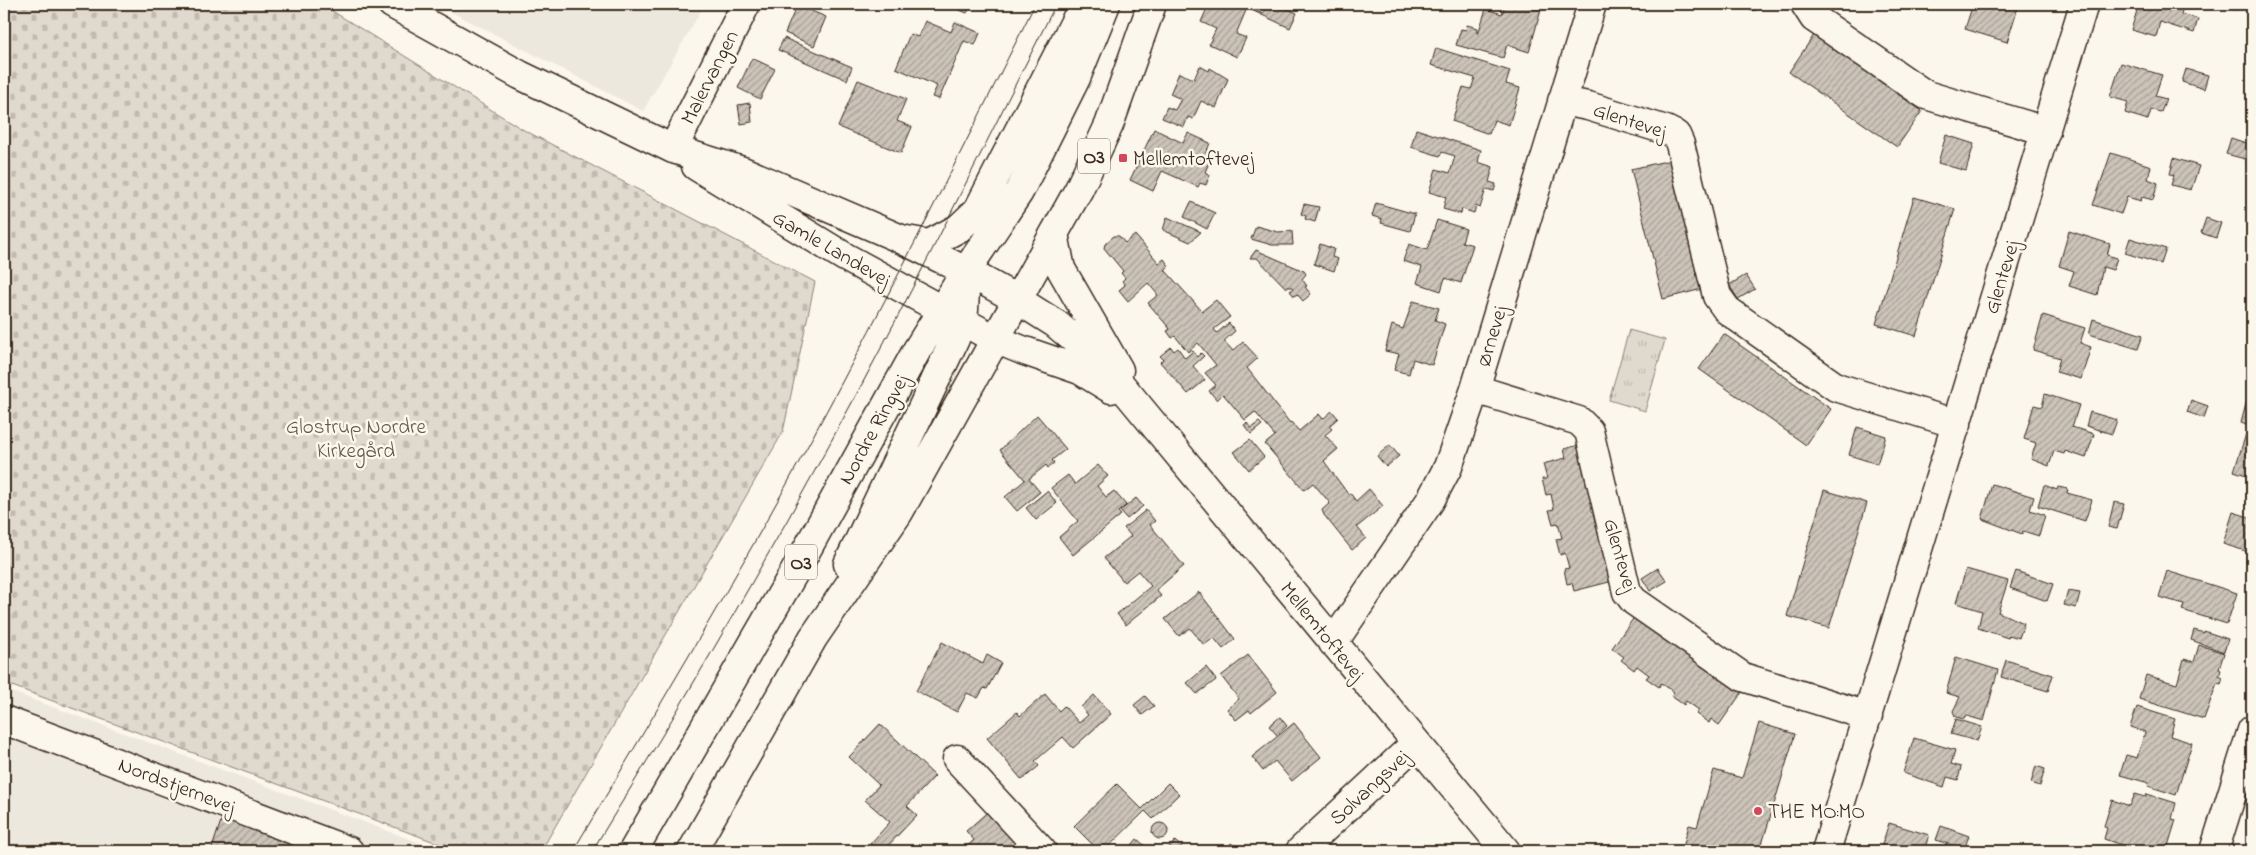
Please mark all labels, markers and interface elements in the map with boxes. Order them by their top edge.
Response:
street label: Malervangen [674,25,749,131]
street label: Glentevej [1589,96,1671,148]
road number: O3 [1078,138,1110,174]
place label: Mellemtoftevej [1133,145,1254,175]
marker: Mellemtoftevej [1117,152,1129,164]
street label: Gamle Landevej [766,204,896,296]
street label: Glentevej [1978,236,2028,318]
street label: Ørnevej [1469,302,1517,371]
street label: Nordre Ringvej [832,369,920,492]
park label: Glostrup Nordre Kirkegård [286,413,426,469]
street label: Glentevej [1594,515,1644,597]
road number: O3 [785,544,817,580]
street label: Mellemtoftevej [1272,576,1372,689]
street label: Solvangsvej [1324,743,1419,835]
street label: Nordstjernevej [113,751,240,823]
place label: THE MO:MO [1768,798,1865,828]
marker: THE MO:MO [1752,805,1764,817]

